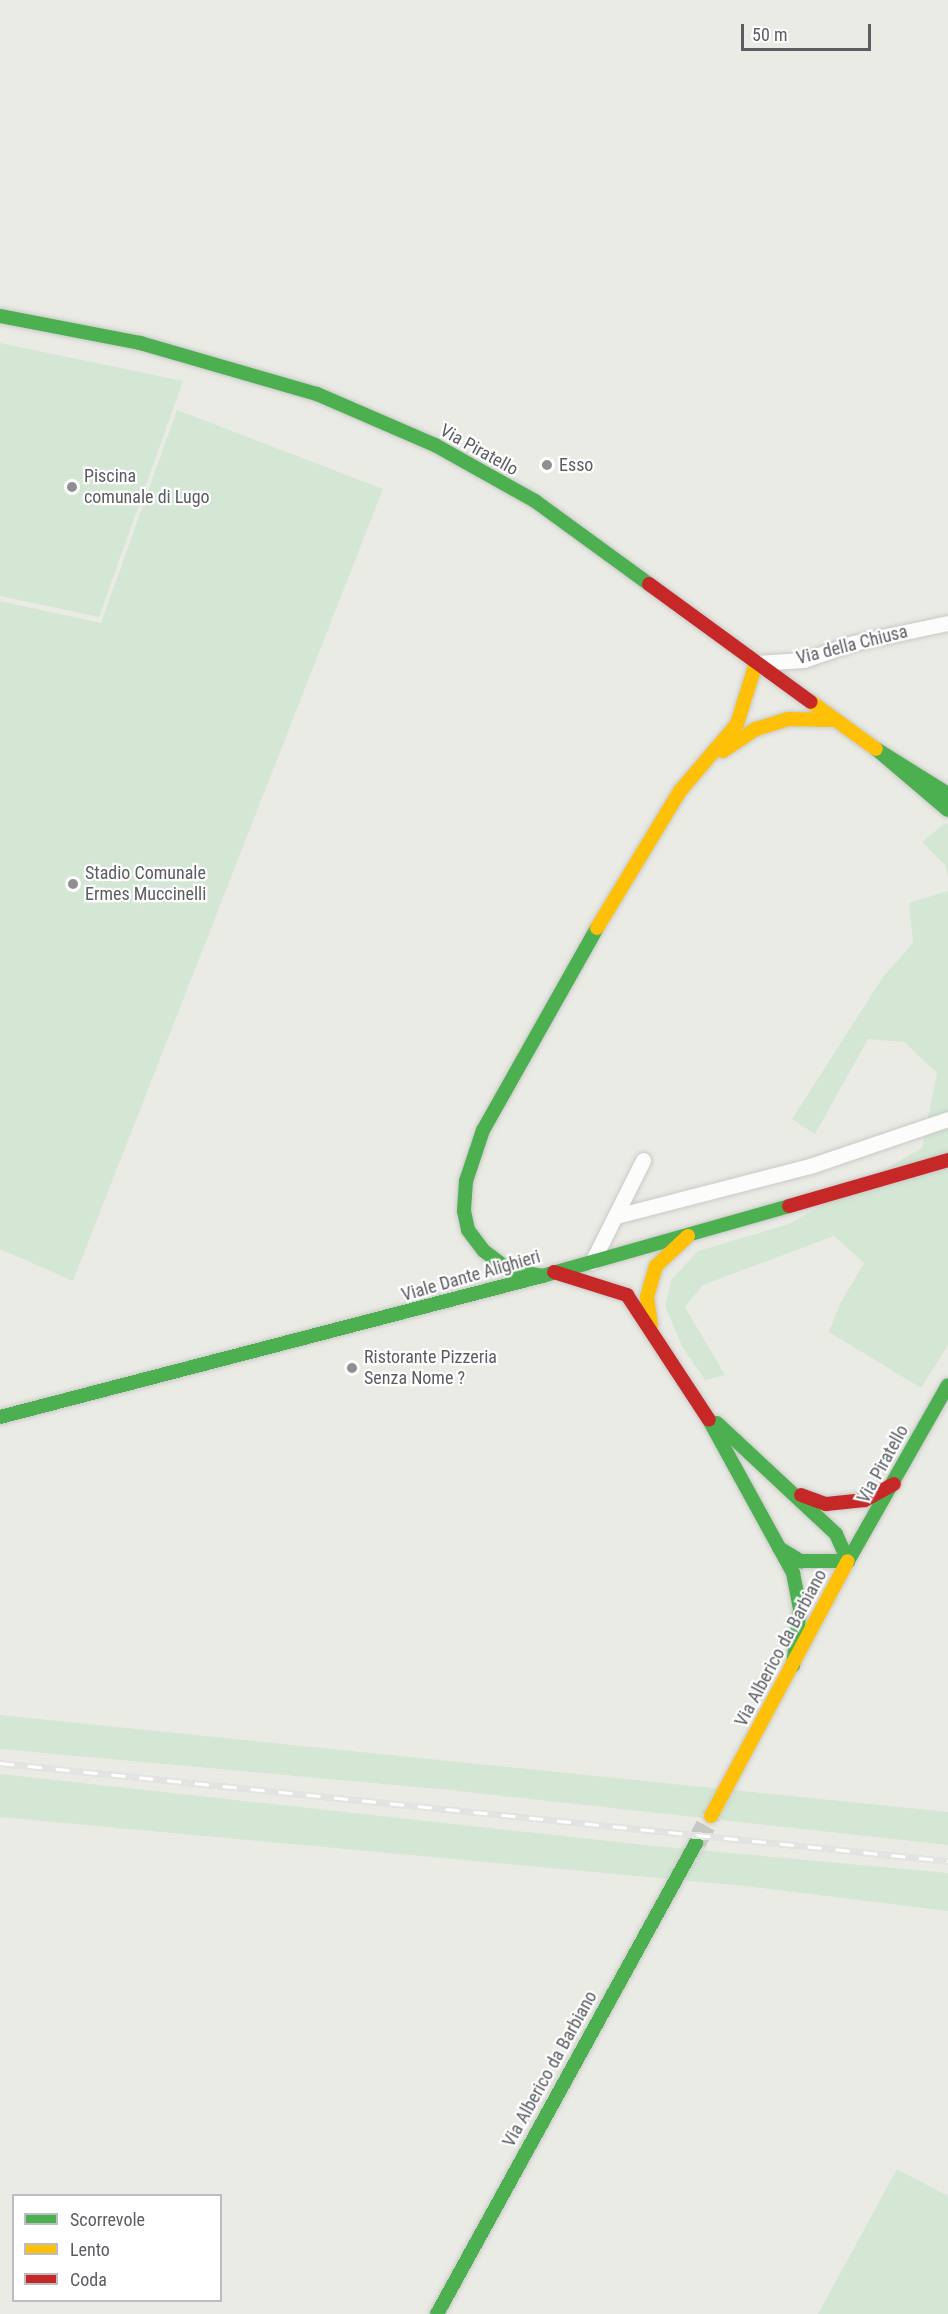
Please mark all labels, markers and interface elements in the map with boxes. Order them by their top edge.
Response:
scale bar [744,12,874,50]
text: 50 m [752,24,787,45]
street label: Via Piratello [436,420,522,480]
place label: Esso [559,454,593,476]
marker: Esso [540,458,554,472]
place label: Piscina comunale di Lugo [84,466,210,508]
marker: Piscina comunale di Lugo [65,480,79,494]
street label: Via della Chiusa [794,621,910,669]
place label: Stadio Comunale Ermes Muccinelli [85,863,206,906]
marker: Stadio Comunale Ermes Muccinelli [66,877,80,891]
street label: Viale Dante Alighieri [399,1246,543,1306]
place label: Ristorante Pizzeria Senza Nome ? [364,1347,497,1390]
marker: Ristorante Pizzeria Senza Nome ? [345,1361,359,1375]
street label: Via Piratello [853,1421,913,1507]
street label: Via Alberico da Barbiano [730,1566,832,1730]
street label: Via Alberico da Barbiano [498,1987,602,2151]
legend [12,2194,222,2302]
text: Scorrevole [70,2209,145,2230]
text: Lento [70,2239,110,2260]
text: Coda [70,2269,107,2290]

